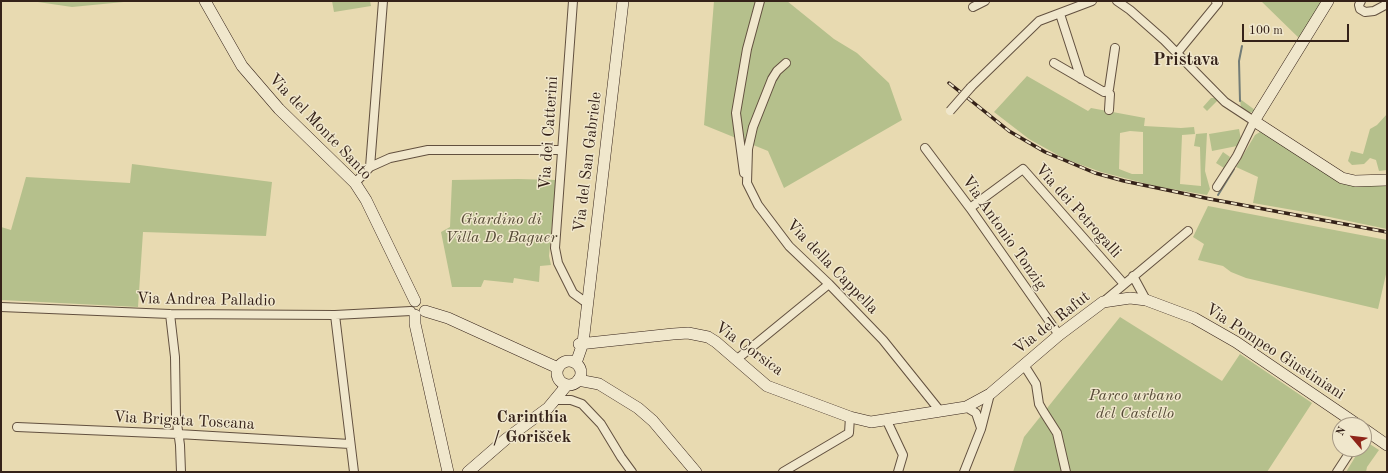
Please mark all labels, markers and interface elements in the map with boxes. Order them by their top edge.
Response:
scale bar [1244,16,1351,42]
text: 100 m [1249,25,1283,37]
district label: Pristava [1153,49,1219,71]
street label: Via del Monte Santo [264,70,376,184]
street label: Via dei Catterini [535,76,563,190]
street label: Via del San Gabriele [570,91,606,233]
street label: Via dei Petrogalli [1031,160,1125,262]
street label: Via Antonio Tonzig [957,172,1051,294]
park label: Giardino di Villa De Baguer [445,210,557,248]
street label: Via della Cappella [782,216,882,318]
street label: Via del Rafut [1010,287,1094,359]
street label: Via Andrea Palladio [136,289,276,311]
street label: Via Pompeo Giustiniani [1202,300,1348,404]
street label: Via Corsica [711,318,787,380]
park label: Parco urbano del Castello [1089,386,1181,424]
street label: Via Brigata Toscana [113,408,255,434]
district label: Carinthia / Gorišček [493,408,571,448]
north arrow [1332,417,1372,457]
text: N [1335,425,1349,438]

